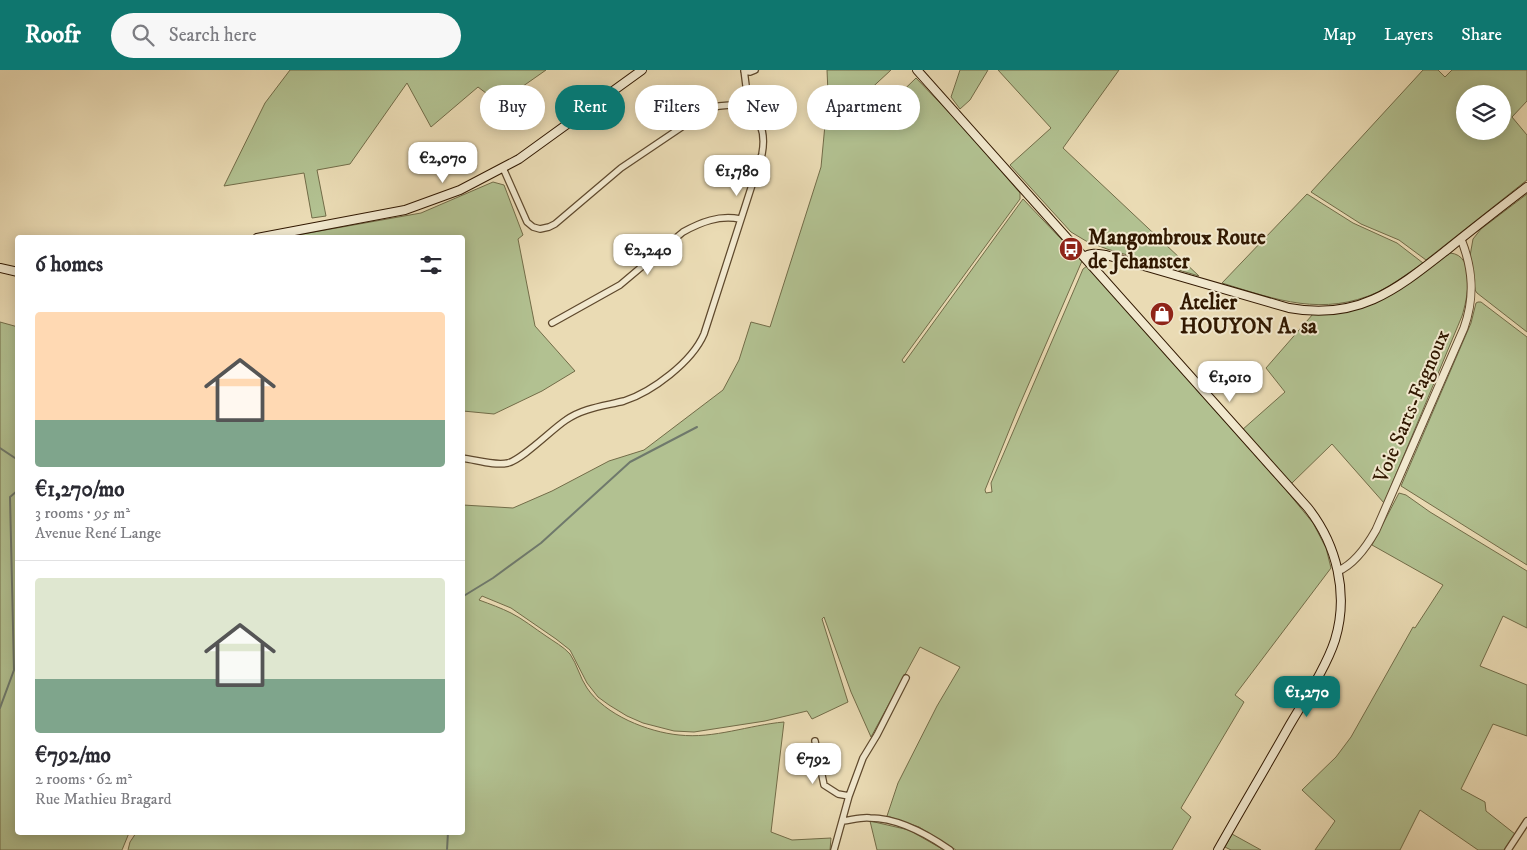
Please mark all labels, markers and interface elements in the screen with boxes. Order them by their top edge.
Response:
search box [111,13,461,58]
text: Roofr [25,20,81,50]
icon: search [129,21,157,49]
text: Search here [169,24,257,47]
text: Map [1323,24,1356,46]
text: Layers [1384,24,1433,46]
text: Share [1461,24,1502,46]
chip: Buy [480,85,545,130]
chip: Rent [555,85,625,130]
chip: Filters [635,85,718,130]
chip: New [728,85,797,130]
chip: Apartment [807,85,920,130]
map controls [1456,85,1511,140]
button: layers [1456,85,1511,140]
pin: €2,070 [402,142,484,184]
text: €2,070 [419,148,467,168]
pin: €1,780 [696,154,778,197]
text: €1,780 [715,161,759,181]
place label: Mangombroux Route de Jehanster [1088,225,1266,275]
pin: €2,240 [607,234,689,276]
bus stop icon: Mangombroux Route de Jehanster [1058,236,1084,262]
text: €2,240 [624,240,672,260]
icon: filters [417,251,445,279]
text: 6 homes [35,252,103,278]
place label: Atelier HOUYON A. sa [1179,290,1318,340]
shop icon: Atelier HOUYON A. sa [1149,301,1175,327]
street label: Voie Sarts-Fagnoux [1368,326,1456,488]
icon: home [195,345,285,435]
pin: €1,010 [1189,360,1271,403]
text: €1,010 [1209,367,1251,387]
text: €1,270/mo [35,477,125,503]
text: 3 rooms · 95 m² [35,503,130,523]
text: Avenue René Lange [35,523,161,543]
icon: home [195,610,285,700]
pin: €1,270 [1266,676,1348,718]
text: €1,270 [1285,682,1329,702]
pin: €792 [783,742,843,785]
text: €792/mo [35,743,111,769]
text: €792 [796,749,830,769]
text: 2 rooms · 62 m² [35,769,132,789]
text: Rue Mathieu Bragard [35,789,172,809]

